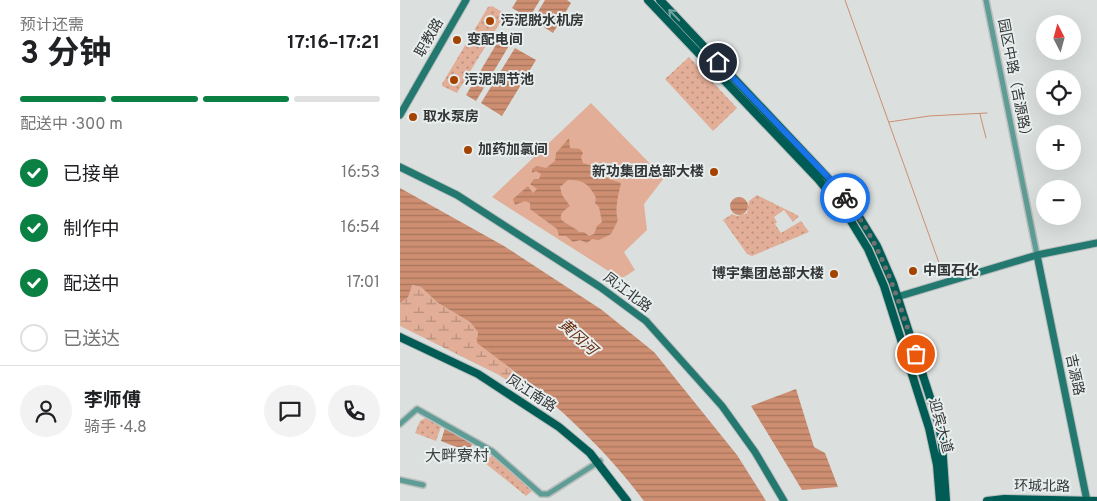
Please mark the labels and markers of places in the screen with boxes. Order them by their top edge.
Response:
place label: 污泥脱水机房 [500,13,584,30]
marker: 污泥脱水机房 [484,15,496,27]
place label: 变配电间 [467,31,523,49]
marker: 变配电间 [451,34,463,46]
pin [697,41,739,83]
place label: 污泥调节池 [464,72,534,89]
marker: 污泥调节池 [448,74,460,86]
place label: 取水泵房 [423,109,479,126]
marker: 取水泵房 [407,111,419,123]
place label: 加药加氯间 [478,142,548,159]
marker: 加药加氯间 [462,144,474,156]
place label: 新功集团总部大楼 [592,164,704,181]
marker: 新功集团总部大楼 [708,166,720,178]
place label: 中国石化 [923,262,979,280]
place label: 博宇集团总部大楼 [712,265,824,283]
marker: 中国石化 [907,265,919,277]
marker: 博宇集团总部大楼 [828,268,840,280]
pin [895,333,937,375]

